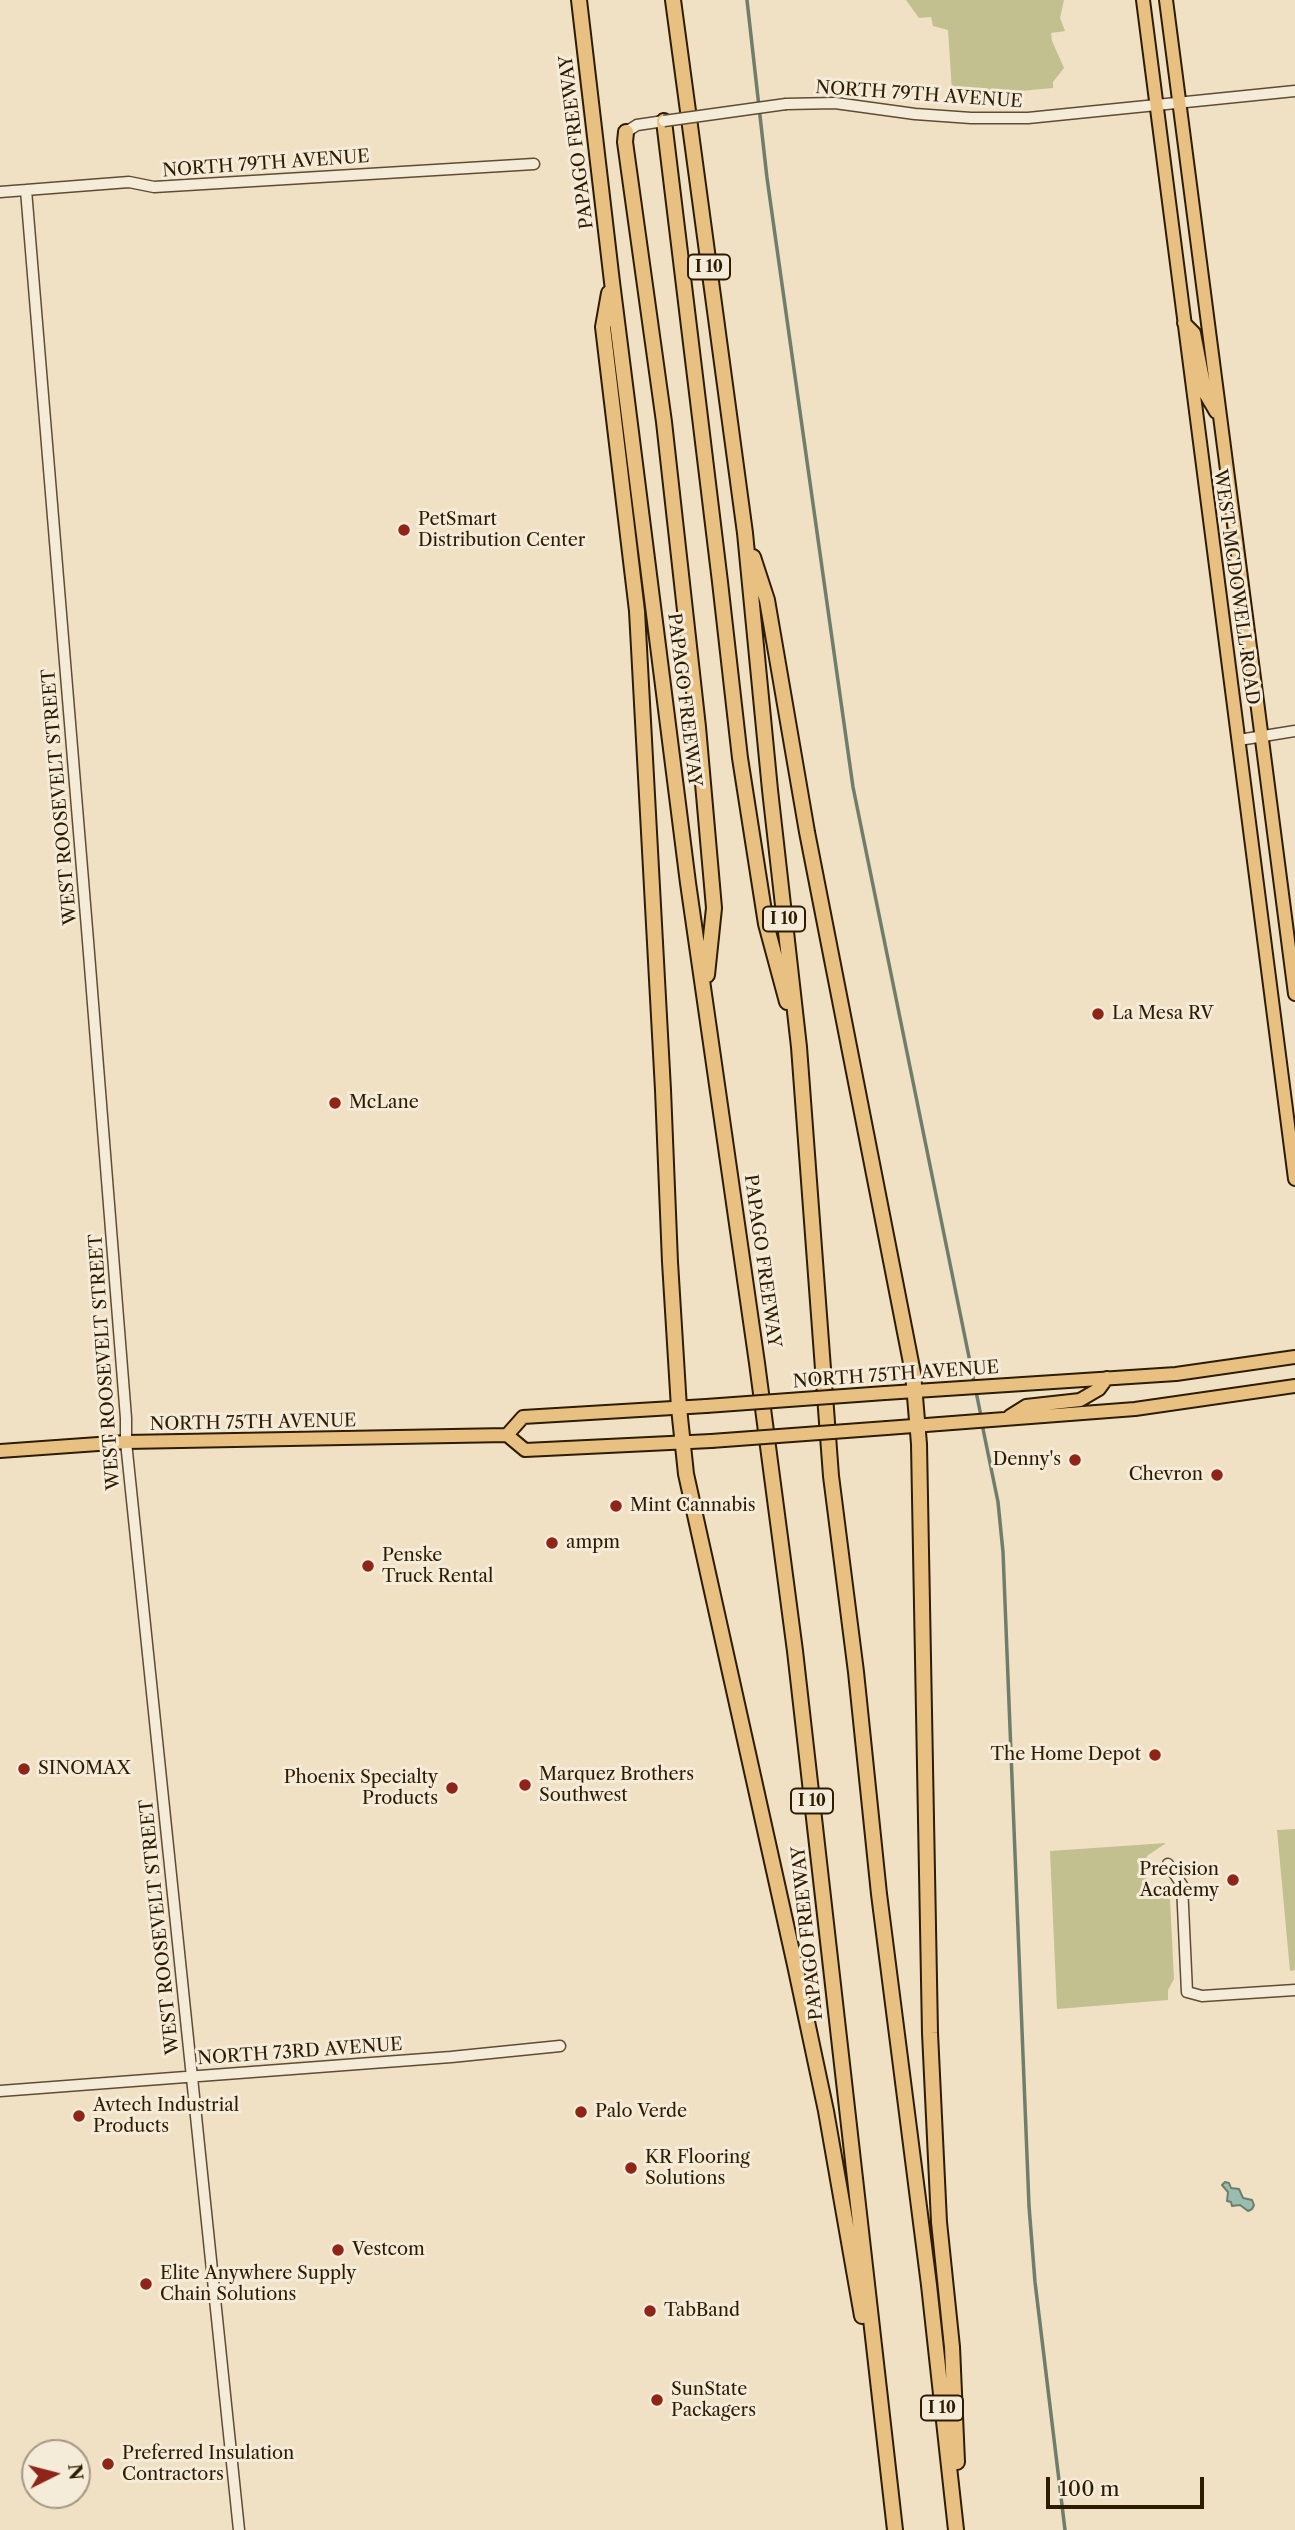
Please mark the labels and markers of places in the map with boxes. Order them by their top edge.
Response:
place label: PetSmart Distribution Center [418,509,585,552]
marker: PetSmart Distribution Center [396,522,412,538]
place label: La Mesa RV [1112,1003,1213,1025]
marker: La Mesa RV [1090,1006,1106,1022]
place label: McLane [349,1092,419,1114]
marker: McLane [327,1095,343,1111]
place label: Denny's [993,1449,1061,1471]
marker: Denny's [1067,1452,1083,1468]
place label: Chevron [1129,1464,1203,1486]
marker: Chevron [1209,1467,1225,1483]
place label: Mint Cannabis [630,1495,756,1517]
marker: Mint Cannabis [608,1498,624,1514]
place label: ampm [566,1532,620,1554]
marker: ampm [544,1535,560,1551]
place label: Penske Truck Rental [382,1545,493,1588]
marker: Penske Truck Rental [360,1558,376,1574]
place label: The Home Depot [991,1744,1141,1766]
marker: The Home Depot [1147,1747,1163,1763]
place label: SINOMAX [38,1758,131,1780]
marker: SINOMAX [16,1761,32,1777]
place label: Marquez Brothers Southwest [539,1764,694,1806]
place label: Phoenix Specialty Products [284,1767,438,1810]
marker: Marquez Brothers Southwest [517,1777,533,1793]
marker: Phoenix Specialty Products [444,1780,460,1796]
place label: Precision Academy [1139,1859,1219,1902]
marker: Precision Academy [1225,1872,1241,1888]
place label: Avtech Industrial Products [93,2095,239,2138]
place label: Palo Verde [595,2101,687,2123]
marker: Palo Verde [573,2104,589,2120]
marker: Avtech Industrial Products [71,2108,87,2124]
place label: KR Flooring Solutions [645,2147,750,2190]
marker: KR Flooring Solutions [623,2160,639,2176]
place label: Vestcom [352,2239,425,2261]
marker: Vestcom [330,2242,346,2258]
place label: Elite Anywhere Supply Chain Solutions [160,2263,356,2306]
marker: Elite Anywhere Supply Chain Solutions [138,2276,154,2292]
place label: TabBand [664,2300,740,2322]
marker: TabBand [642,2303,658,2319]
place label: SunState Packagers [671,2379,756,2422]
marker: SunState Packagers [649,2392,665,2408]
place label: Preferred Insulation Contractors [122,2443,294,2486]
marker: Preferred Insulation Contractors [100,2456,116,2472]

